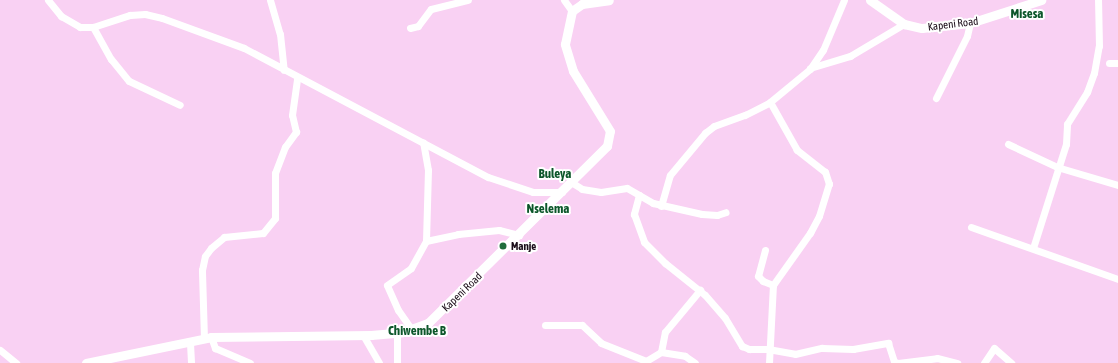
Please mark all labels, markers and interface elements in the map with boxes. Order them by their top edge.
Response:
district label: Misesa [1011,6,1043,22]
street label: Kapeni Road [927,14,979,34]
district label: Buleya [539,166,571,182]
district label: Nselema [527,201,569,217]
place label: Manje [511,239,536,253]
marker: Manje [498,241,508,251]
street label: Kapeni Road [439,270,485,314]
district label: Chiwembe B [388,323,446,339]

